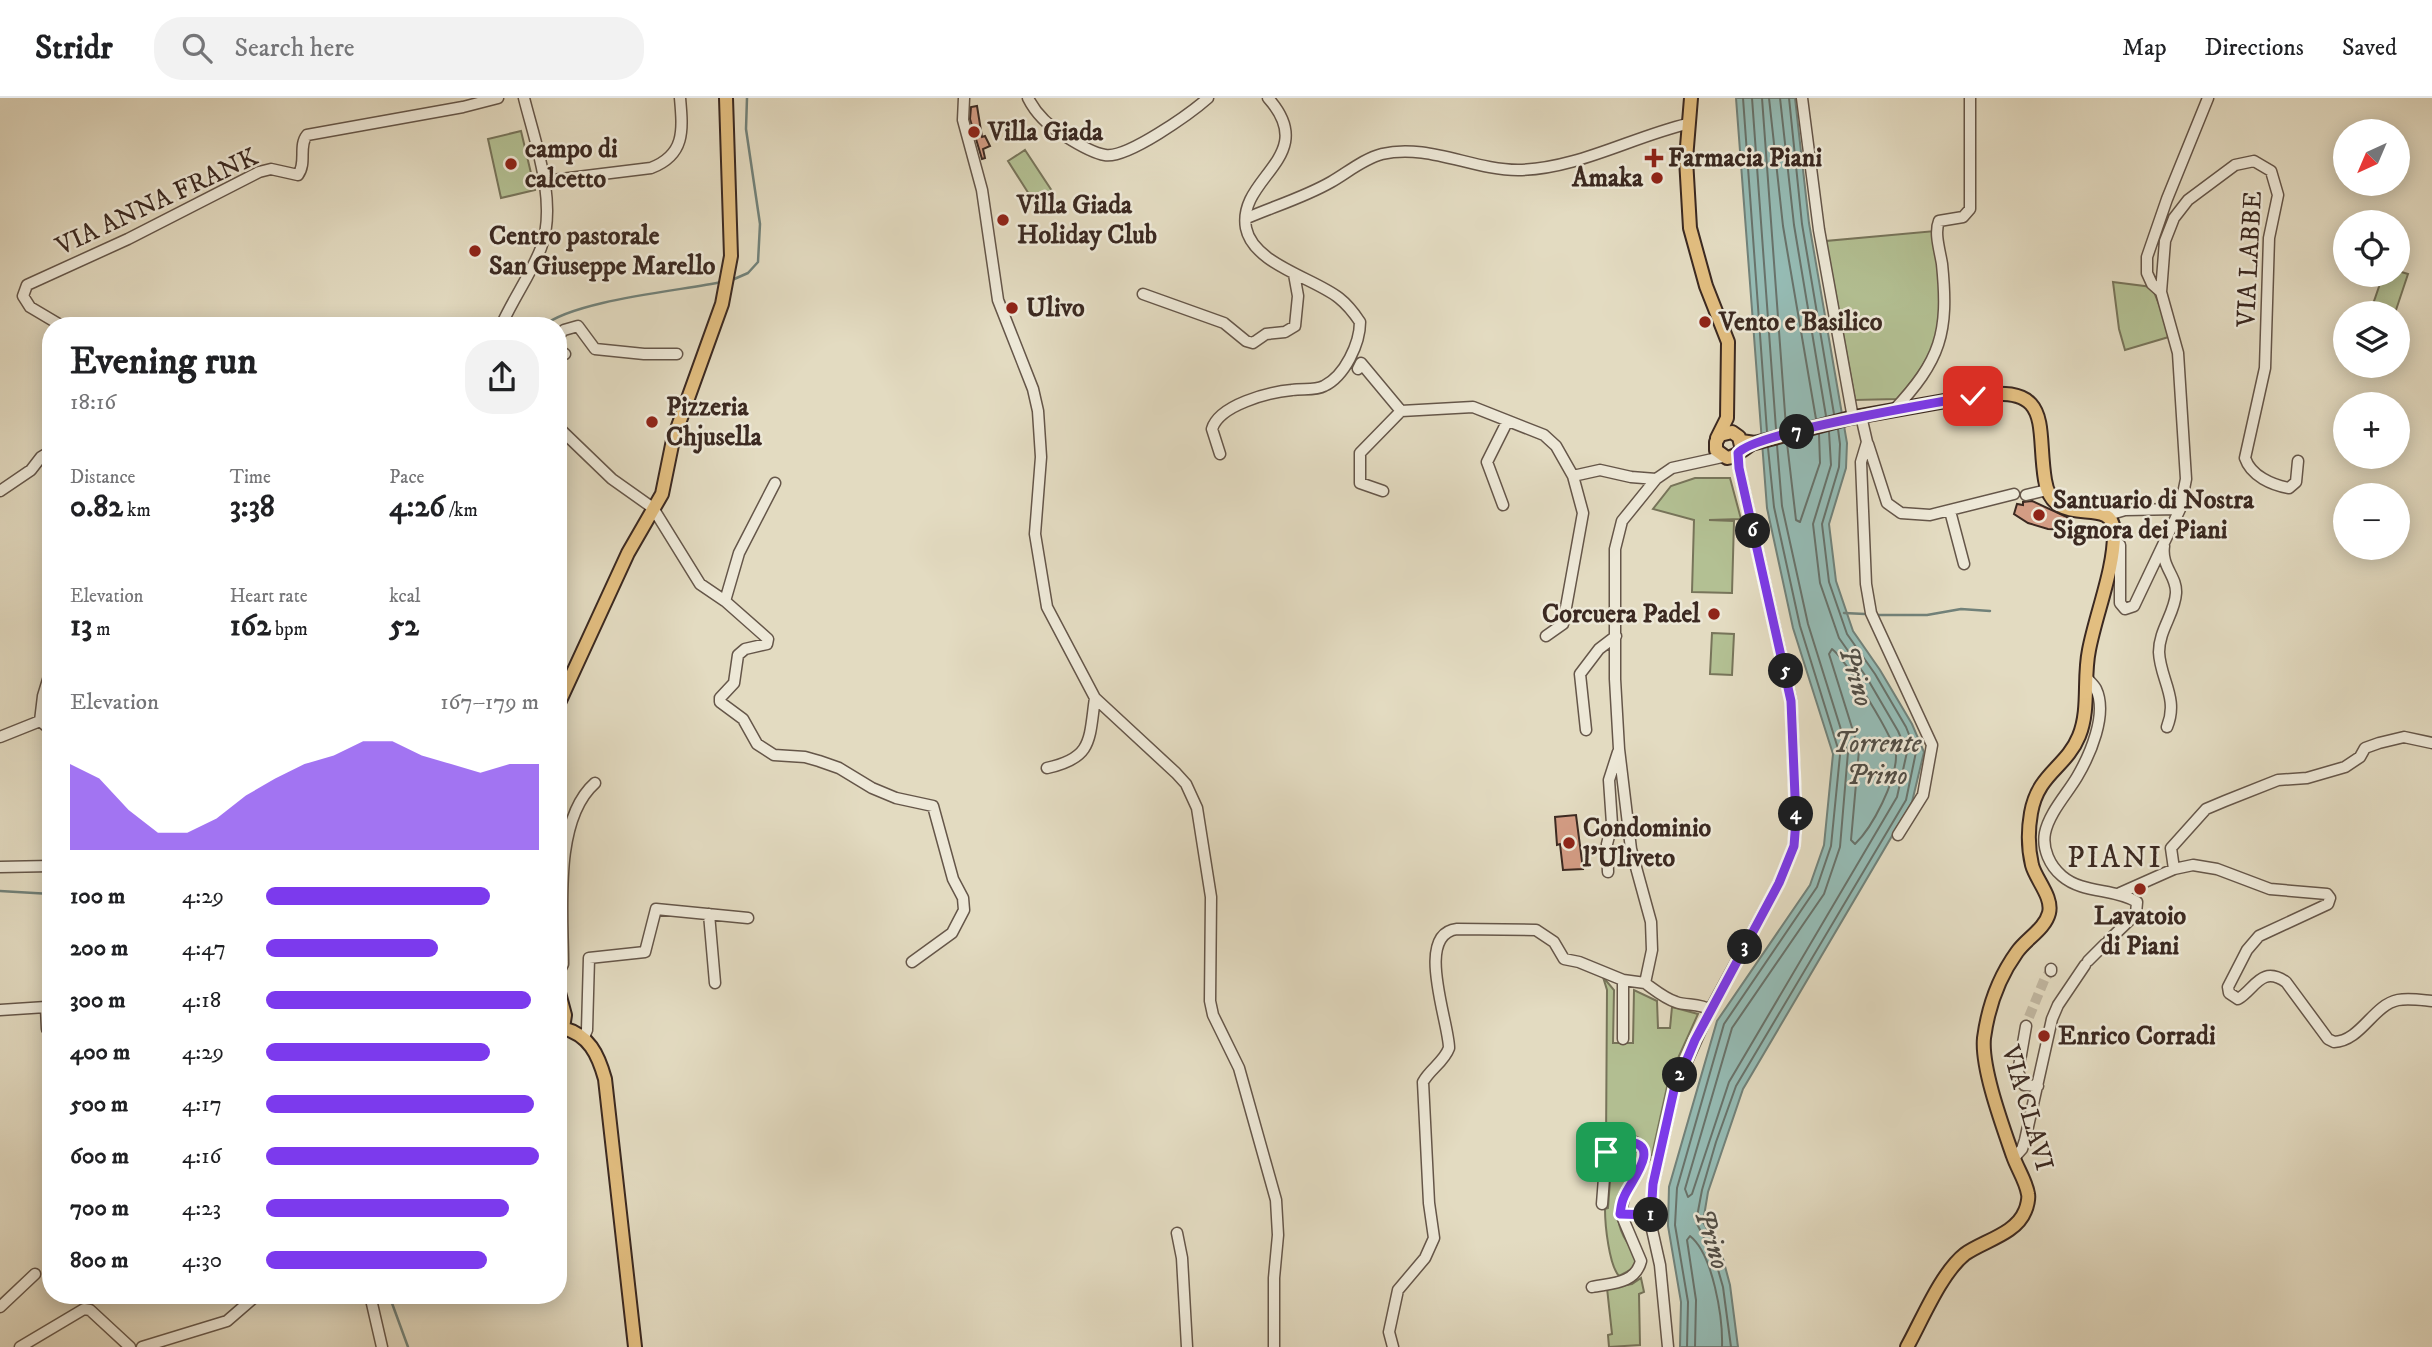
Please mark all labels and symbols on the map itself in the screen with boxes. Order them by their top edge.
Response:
place label: Villa Giada [987,116,1104,149]
north arrow [2333,119,2410,196]
marker: Villa Giada [966,124,982,140]
place label: campo di calcetto [525,133,618,196]
street label: VIA ANNA FRANK [50,140,264,264]
place label: Farmacia Piani [1668,142,1822,175]
marker: Farmacia Piani [1646,150,1662,166]
marker: campo di calcetto [503,156,519,172]
place label: Amaka [1571,162,1644,195]
marker: Amaka [1649,170,1665,186]
place label: Villa Giada Holiday Club [1016,189,1157,252]
street label: VIA LABBE [2230,190,2270,329]
marker: Villa Giada Holiday Club [995,212,1011,228]
place label: Centro pastorale San Giuseppe Marello [489,220,716,283]
marker: Centro pastorale San Giuseppe Marello [467,243,483,259]
place label: Ulivo [1026,292,1085,325]
marker: Ulivo [1004,300,1020,316]
place label: Vento e Basilico [1718,306,1883,339]
marker: Vento e Basilico [1697,314,1713,330]
pin [1943,366,2003,426]
place label: Pizzeria Chjusella [666,391,763,454]
marker: Pizzeria Chjusella [644,414,660,430]
pin: 7 [1780,414,1814,450]
place label: Santuario di Nostra Signora dei Piani [2053,484,2255,547]
marker: Santuario di Nostra Signora dei Piani [2031,507,2047,523]
pin: 6 [1736,514,1770,548]
place label: Corcuera Padel [1542,598,1701,631]
marker: Corcuera Padel [1706,606,1722,622]
water label: Prino [1831,642,1881,710]
pin: 5 [1768,654,1803,688]
water label: Torrente Prino [1833,726,1923,793]
pin: 4 [1778,796,1814,832]
place label: Condominio l'Uliveto [1582,812,1712,875]
marker: Condominio l'Uliveto [1561,835,1577,851]
district label: PIANI [2067,840,2163,877]
marker: Lavatoio di Piani [2132,881,2148,897]
place label: Lavatoio di Piani [2094,900,2187,963]
pin: 3 [1728,930,1762,964]
place label: Enrico Corradi [2058,1020,2216,1053]
marker: Enrico Corradi [2036,1028,2052,1044]
street label: VIA CLAVI [1993,1041,2061,1174]
pin: 2 [1662,1058,1698,1093]
pin [1576,1122,1636,1182]
pin: 1 [1634,1198,1668,1232]
water label: Prino [1686,1204,1738,1274]

